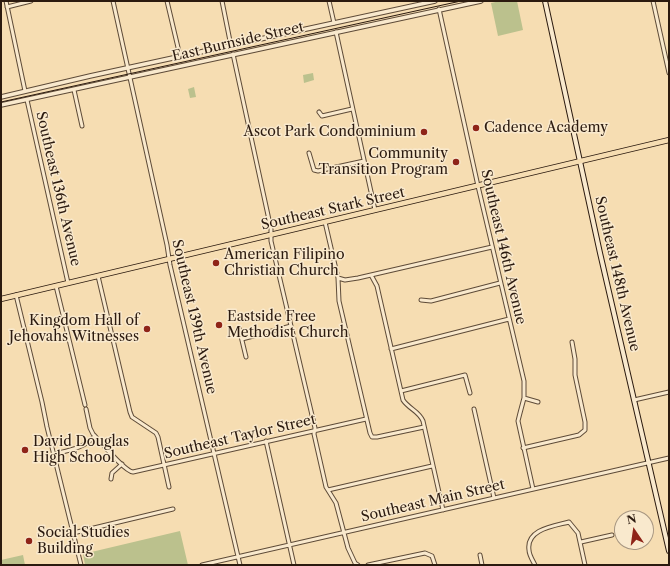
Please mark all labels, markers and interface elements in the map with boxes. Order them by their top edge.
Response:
street label: East Burnside Street [170,19,306,65]
street label: Southeast 136th Avenue [32,110,84,268]
place label: Cadence Academy [484,120,608,136]
marker: Cadence Academy [471,123,481,133]
place label: Ascot Park Condominium [244,124,416,140]
marker: Ascot Park Condominium [419,127,429,137]
place label: Community Transition Program [319,146,448,178]
marker: Community Transition Program [451,157,461,167]
street label: Southeast 146th Avenue [477,168,529,326]
street label: Southeast Stark Street [259,184,407,234]
street label: Southeast 148th Avenue [591,195,643,353]
street label: Southeast 139th Avenue [168,238,220,396]
place label: American Filipino Christian Church [224,247,345,280]
marker: American Filipino Christian Church [211,258,221,268]
place label: Eastside Free Methodist Church [227,309,348,342]
place label: Kingdom Hall of Jehovahs Witnesses [9,313,139,346]
marker: Eastside Free Methodist Church [214,320,224,330]
marker: Kingdom Hall of Jehovahs Witnesses [142,324,152,334]
street label: Southeast Taylor Street [163,411,317,463]
place label: David Douglas High School [33,434,129,466]
marker: David Douglas High School [20,445,30,455]
street label: Southeast Main Street [359,476,507,526]
north arrow [614,510,654,550]
text: N [625,511,638,527]
place label: Social Studies Building [37,525,130,558]
marker: Social Studies Building [24,536,34,546]

